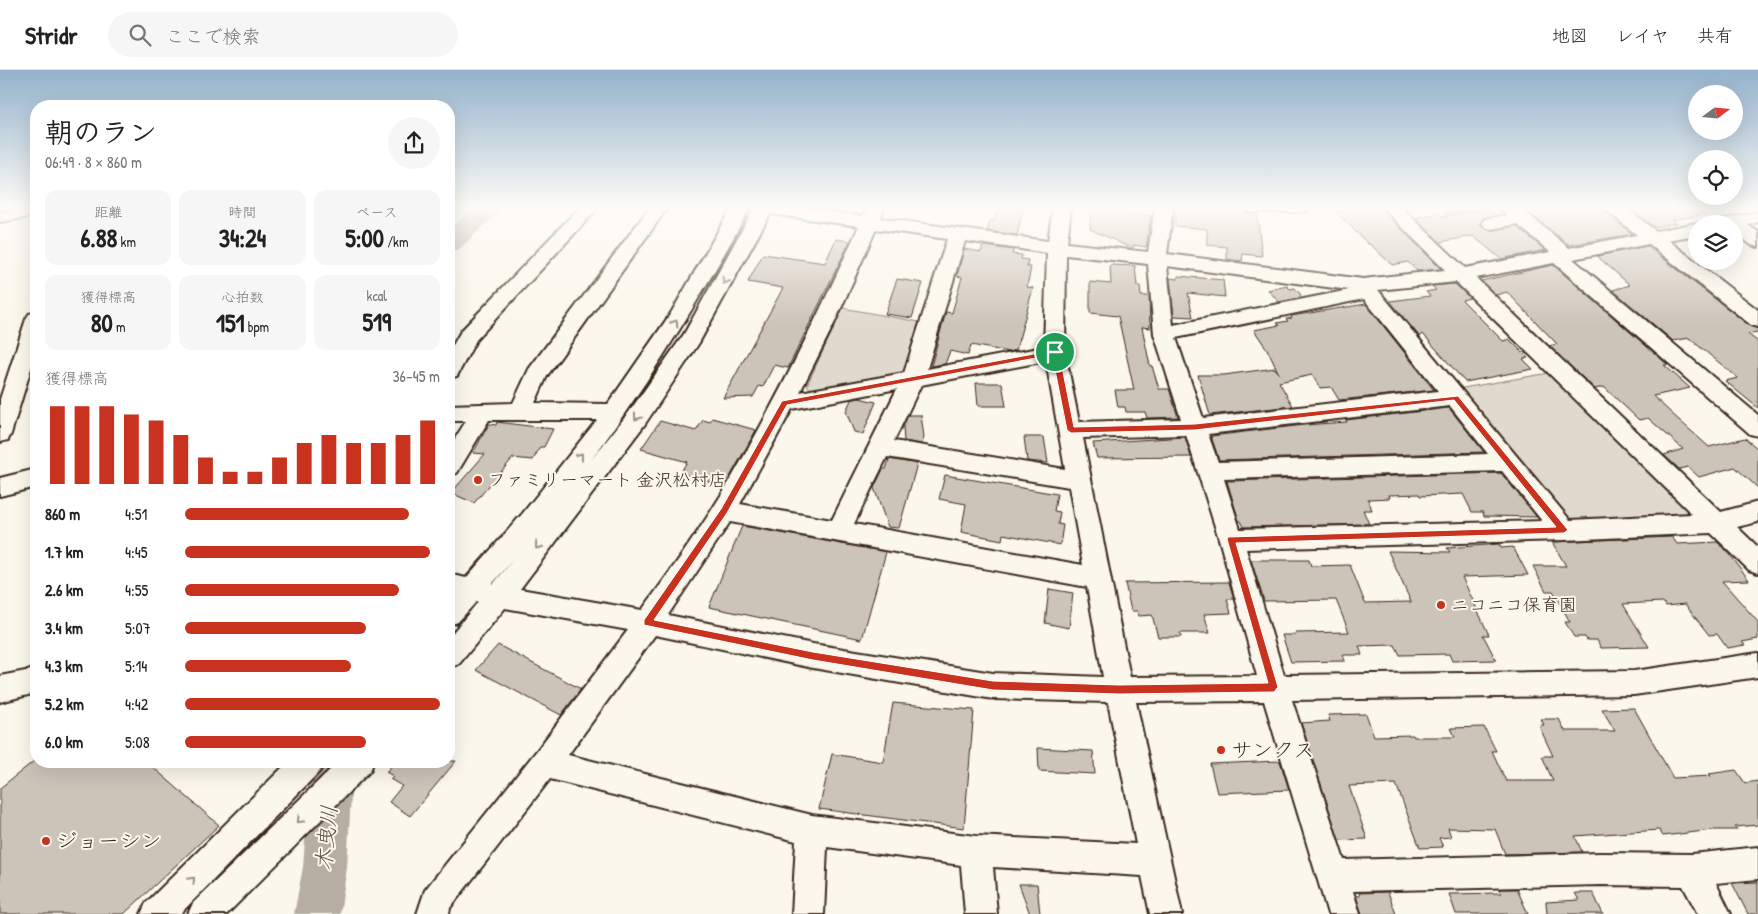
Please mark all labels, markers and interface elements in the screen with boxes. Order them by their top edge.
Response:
search box [108,12,458,57]
text: Stridr [25,19,78,51]
icon: search [126,21,154,49]
text: ここで検索 [166,23,261,49]
text: 地図 [1552,23,1588,48]
text: レイヤ [1616,23,1669,48]
text: 共有 [1697,23,1733,48]
north arrow [1688,85,1742,140]
map controls [1688,85,1743,270]
text: 朝のラン [45,113,157,151]
button: share [388,117,440,169]
button: locate [1688,150,1743,205]
text: 06:49 · 8 × 860 m [45,151,142,173]
text: 距離 [94,202,122,221]
text: 時間 [228,202,256,221]
text: ペース [356,202,397,221]
button: layers [1688,215,1743,270]
text: 6.88 [80,221,117,255]
text: 34:24 [219,221,266,255]
text: 5:00 [345,221,384,255]
text: km [117,232,136,251]
text: /km [384,232,408,251]
one-way arrow [721,275,731,284]
text: kcal [367,286,387,305]
text: 獲得標高 [80,287,136,306]
text: 心拍数 [221,287,263,306]
text: 519 [362,305,391,339]
text: 80 [91,306,113,340]
text: 151 [216,306,245,340]
text: m [113,317,126,336]
text: bpm [245,317,269,336]
one-way arrow [668,320,678,329]
pin [1034,331,1076,373]
icon: arrive [1041,338,1069,366]
text: 36–45 m [392,365,440,387]
text: 獲得標高 [45,367,109,389]
one-way arrow [634,411,643,421]
one-way arrow [575,453,583,462]
place label: ファミリーマート 金沢松村店 [488,467,727,492]
marker: ファミリーマート 金沢松村店 [472,474,484,486]
text: 860 m [45,503,80,525]
text: 4:51 [125,503,147,525]
one-way arrow [535,540,544,550]
text: 1.7 km [45,541,83,563]
text: 4:45 [125,541,147,563]
text: 2.6 km [45,579,84,601]
text: 4:55 [125,579,148,601]
place label: ニコニコ保育園 [1451,592,1577,617]
marker: ニコニコ保育園 [1435,599,1447,611]
text: 3.4 km [45,617,83,639]
text: 5:07 [125,617,151,639]
text: 4.3 km [45,655,83,677]
text: 5:14 [125,655,147,677]
text: 5.2 km [45,693,84,715]
text: 4:42 [125,693,148,715]
text: 6.0 km [45,731,83,753]
text: 5:08 [125,731,150,753]
place label: サンクス [1231,735,1315,764]
marker: サンクス [1215,744,1227,756]
water label: 木曳川 [308,804,344,872]
one-way arrow [297,814,306,823]
place label: ジョーシン [56,826,161,855]
marker: ジョーシン [40,835,52,847]
one-way arrow [186,877,195,886]

